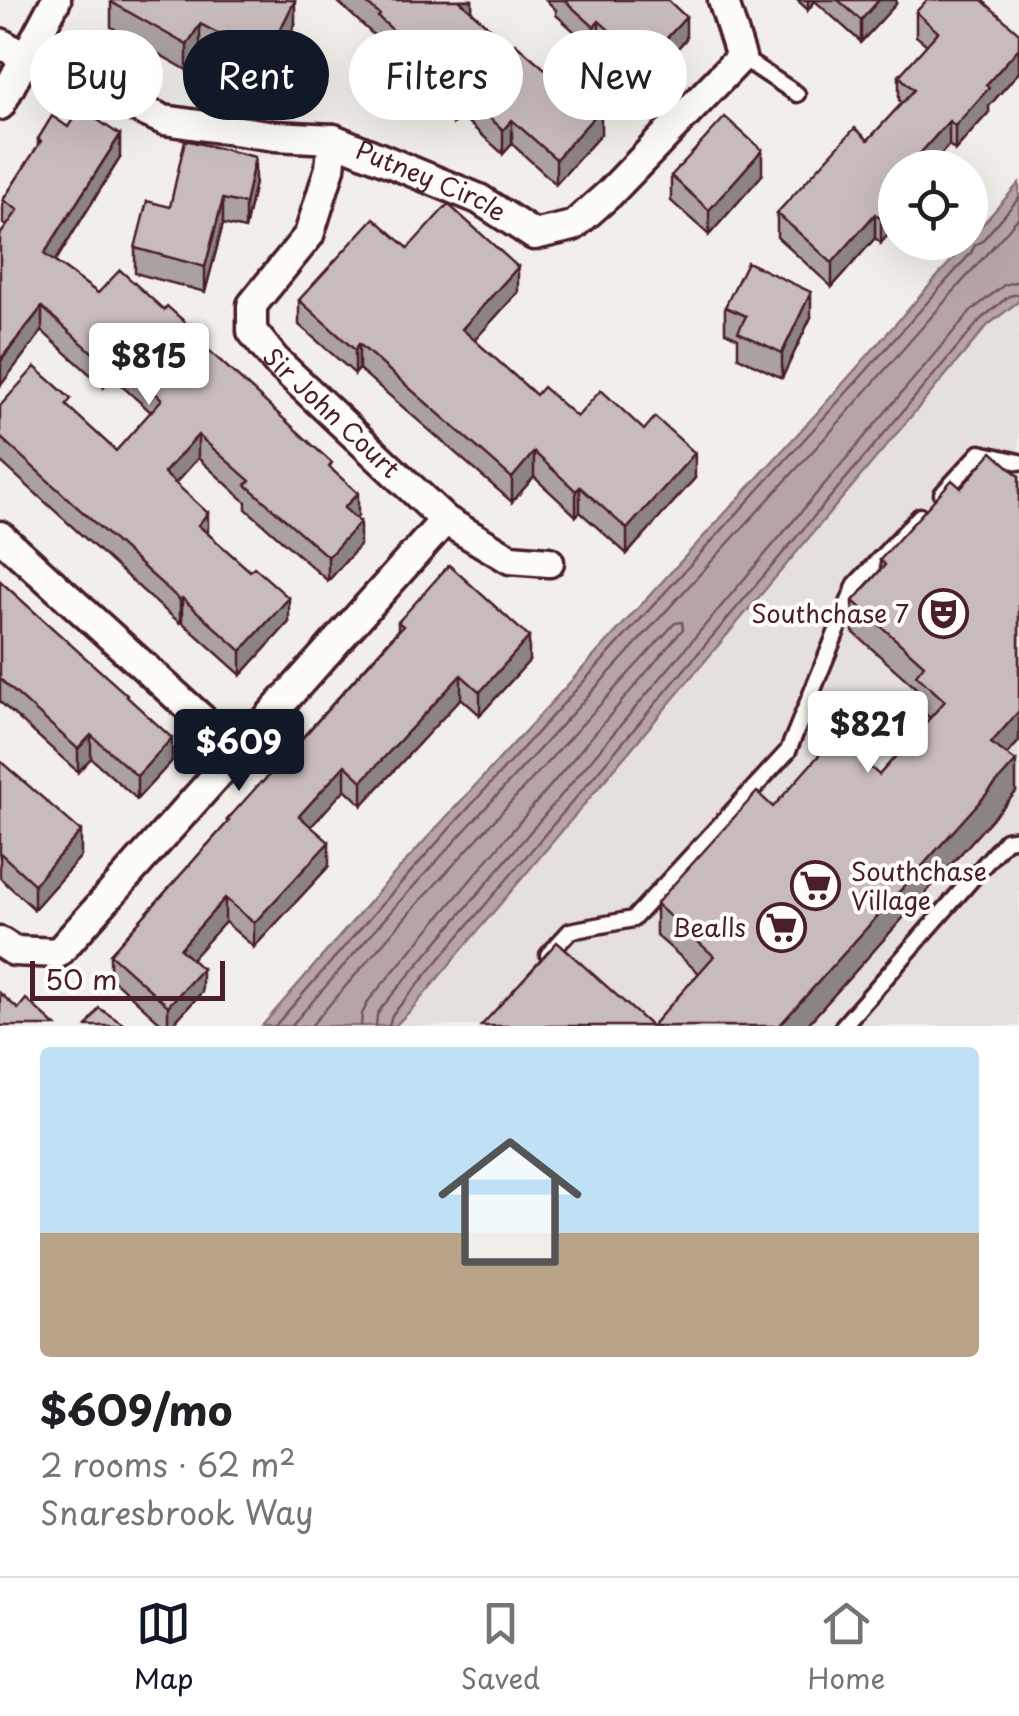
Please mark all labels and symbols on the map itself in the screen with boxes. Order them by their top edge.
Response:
street label: Putney Circle [350,130,515,230]
pin: $815 [90,323,208,408]
street label: Sir John Court [254,339,409,486]
theatre icon: Southchase 7 [918,588,970,640]
place label: Southchase 7 [751,594,909,632]
pin: $821 [809,691,927,776]
pin: $609 [180,709,298,794]
place label: Southchase Village [851,852,987,919]
supermarket icon: Southchase Village [790,860,842,912]
supermarket icon: Bealls [755,902,807,954]
place label: Bealls [672,908,746,946]
scale bar [30,956,225,1000]

